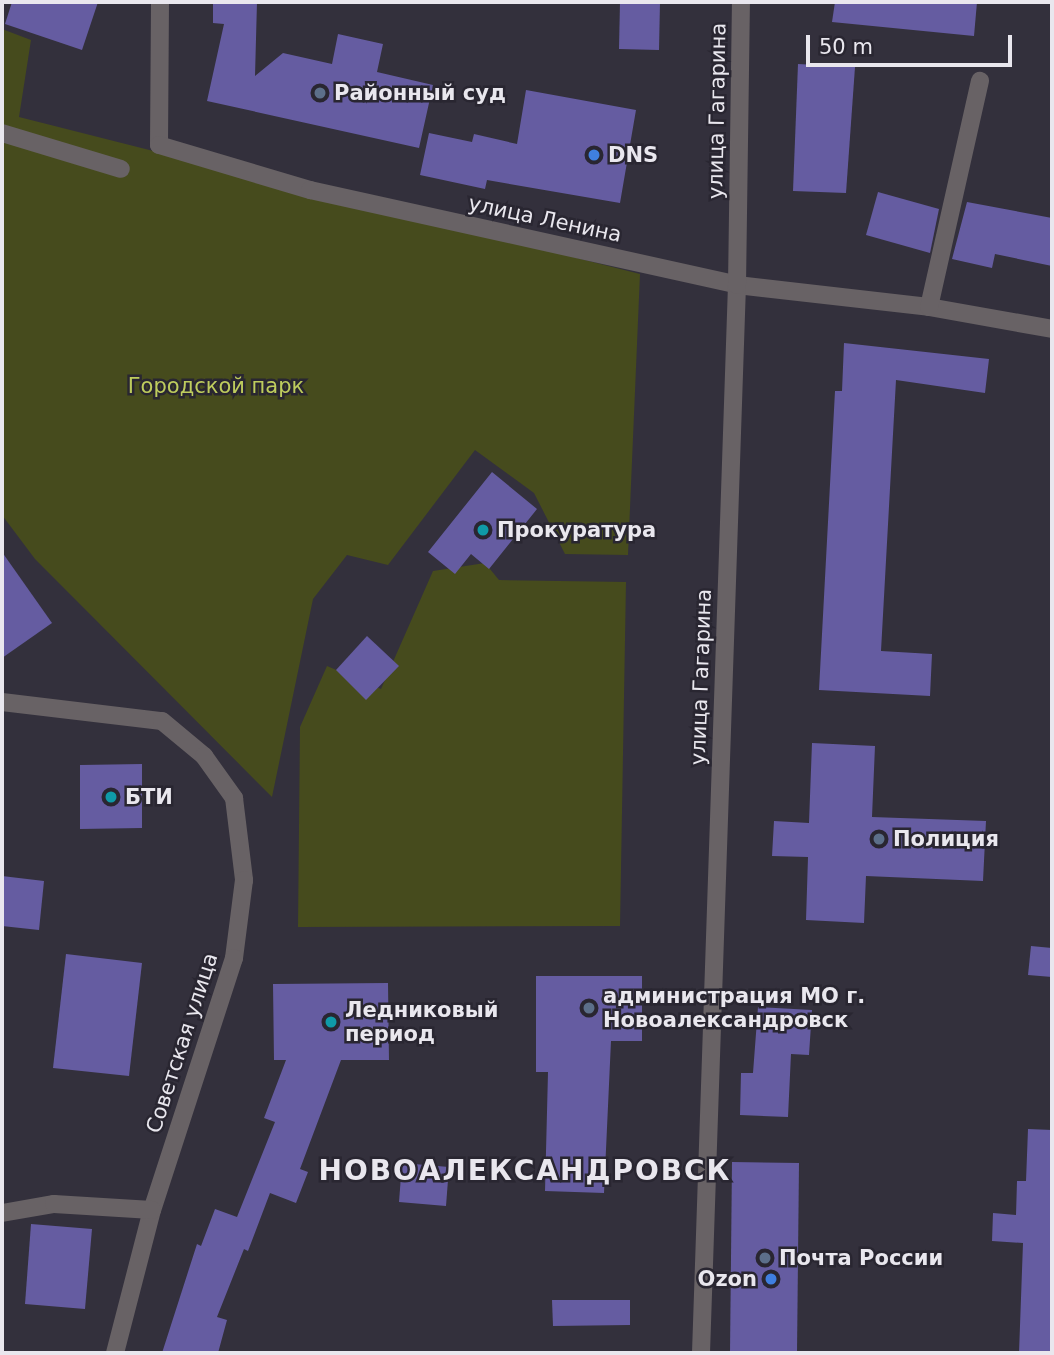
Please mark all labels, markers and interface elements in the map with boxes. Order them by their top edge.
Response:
scale bar [809,21,1016,65]
street label: улица Гагарина [703,23,731,199]
text: 50 m [819,35,873,59]
place label: Районный суд [334,80,506,106]
marker: Районный суд [312,85,328,101]
place label: DNS [608,142,658,168]
marker: DNS [586,147,602,163]
street label: улица Ленина [466,190,624,248]
park label: Городской парк [128,373,304,399]
place label: Прокуратура [497,517,656,543]
marker: Прокуратура [475,522,491,538]
street label: улица Гагарина [685,588,717,766]
place label: БТИ [125,784,173,810]
marker: БТИ [103,789,119,805]
place label: Полиция [893,826,999,852]
marker: Полиция [871,831,887,847]
street label: Советская улица [141,950,223,1136]
place label: администрация МО г. Новоалександровск [603,983,865,1033]
place label: Ледниковый период [345,997,499,1047]
marker: администрация МО г. Новоалександровск [581,1000,597,1016]
marker: Ледниковый период [323,1014,339,1030]
district label: НОВОАЛЕКСАНДРОВСК [321,1154,729,1188]
place label: Почта России [779,1245,943,1271]
marker: Почта России [757,1250,773,1266]
place label: Ozon [698,1266,757,1292]
marker: Ozon [763,1271,779,1287]

